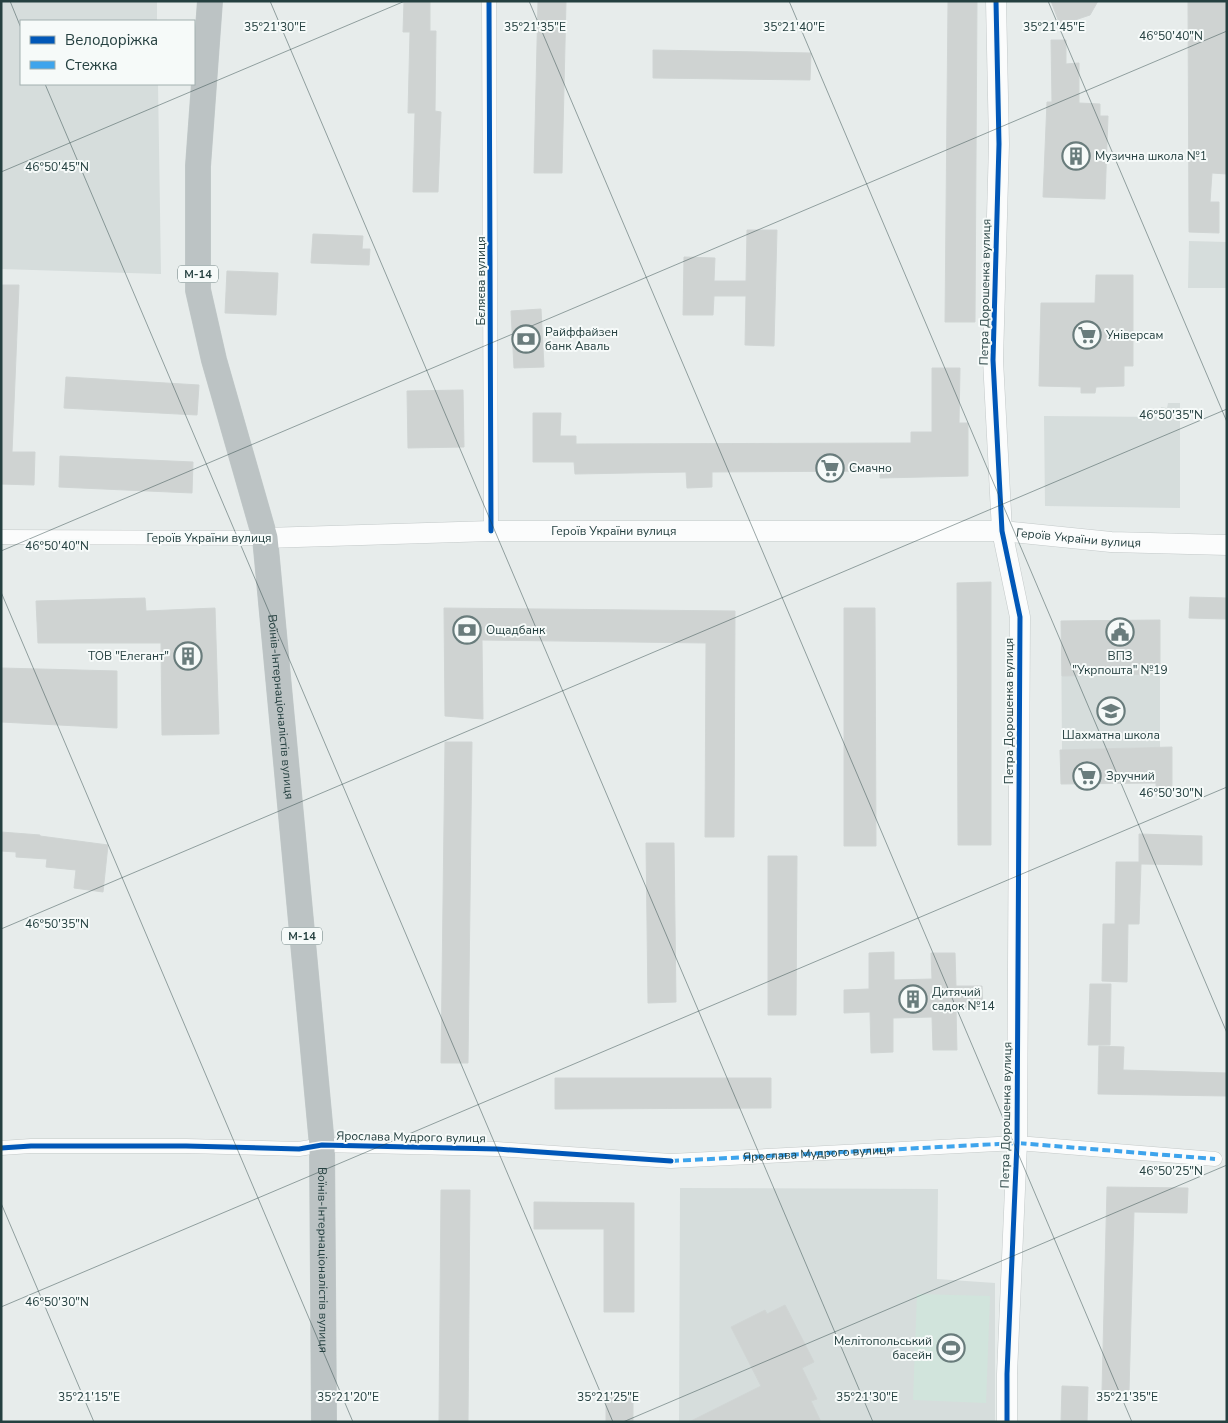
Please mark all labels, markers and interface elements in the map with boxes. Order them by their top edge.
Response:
text: 35°21'30"E [244,19,306,35]
text: 35°21'35"E [504,19,566,35]
text: 35°21'40"E [763,19,825,35]
text: 35°21'45"E [1023,19,1085,35]
legend [20,20,195,85]
text: 46°50'40"N [1139,28,1203,44]
text: Велодоріжка [65,30,158,50]
text: Стежка [65,55,118,75]
building icon: Музична школа №1 [1061,141,1091,171]
place label: Музична школа №1 [1095,148,1207,164]
text: 46°50'45"N [25,159,89,175]
street label: Петра Дорошенка вулиця [976,219,994,365]
street label: Бєляєва вулиця [473,236,489,326]
road number: М-14 [178,266,218,282]
supermarket icon: Універсам [1072,320,1102,350]
bank icon: Райффайзен банк Аваль [511,324,541,354]
place label: Райффайзен банк Аваль [545,324,618,354]
place label: Універсам [1105,327,1163,343]
text: 46°50'35"N [1139,407,1203,423]
supermarket icon: Смачно [815,453,845,483]
place label: Смачно [849,460,892,476]
street label: Героїв України вулиця [551,523,677,539]
street label: Героїв України вулиця [1015,524,1141,551]
street label: Героїв України вулиця [146,530,272,546]
text: 46°50'40"N [25,538,89,554]
street label: Воїнів-Інтернаціоналістів вулиця [264,614,298,800]
bank icon: Ощадбанк [452,615,482,645]
public building icon: ВПЗ "Укрпошта" №19 [1105,617,1135,647]
place label: Ощадбанк [486,622,546,638]
street label: Петра Дорошенка вулиця [1001,638,1017,784]
building icon: ТОВ "Елегант" [173,641,203,671]
place label: ТОВ "Елегант" [88,648,169,664]
place label: ВПЗ "Укрпошта" №19 [1072,648,1168,678]
school or university icon: Шахматна школа [1096,696,1126,726]
place label: Шахматна школа [1062,727,1160,743]
supermarket icon: Зручний [1072,761,1102,791]
place label: Зручний [1106,768,1155,784]
text: 46°50'30"N [1139,785,1203,801]
text: 46°50'35"N [25,916,89,932]
road number: М-14 [282,928,322,944]
building icon: Дитячий садок №14 [898,984,928,1014]
place label: Дитячий садок №14 [932,984,995,1014]
street label: Петра Дорошенка вулиця [997,1042,1015,1188]
street label: Ярослава Мудрого вулиця [336,1128,486,1146]
street label: Ярослава Мудрого вулиця [743,1141,893,1165]
text: 46°50'25"N [1139,1163,1203,1179]
street label: Воїнів-Інтернаціоналістів вулиця [314,1167,332,1353]
text: 46°50'30"N [25,1294,89,1310]
place label: Мелітопольський басейн [834,1333,932,1363]
sports icon: Мелітопольський басейн [936,1333,966,1363]
text: 35°21'15"E [58,1389,120,1405]
text: 35°21'20"E [317,1389,379,1405]
text: 35°21'25"E [577,1389,639,1405]
text: 35°21'30"E [836,1389,898,1405]
text: 35°21'35"E [1096,1389,1158,1405]

